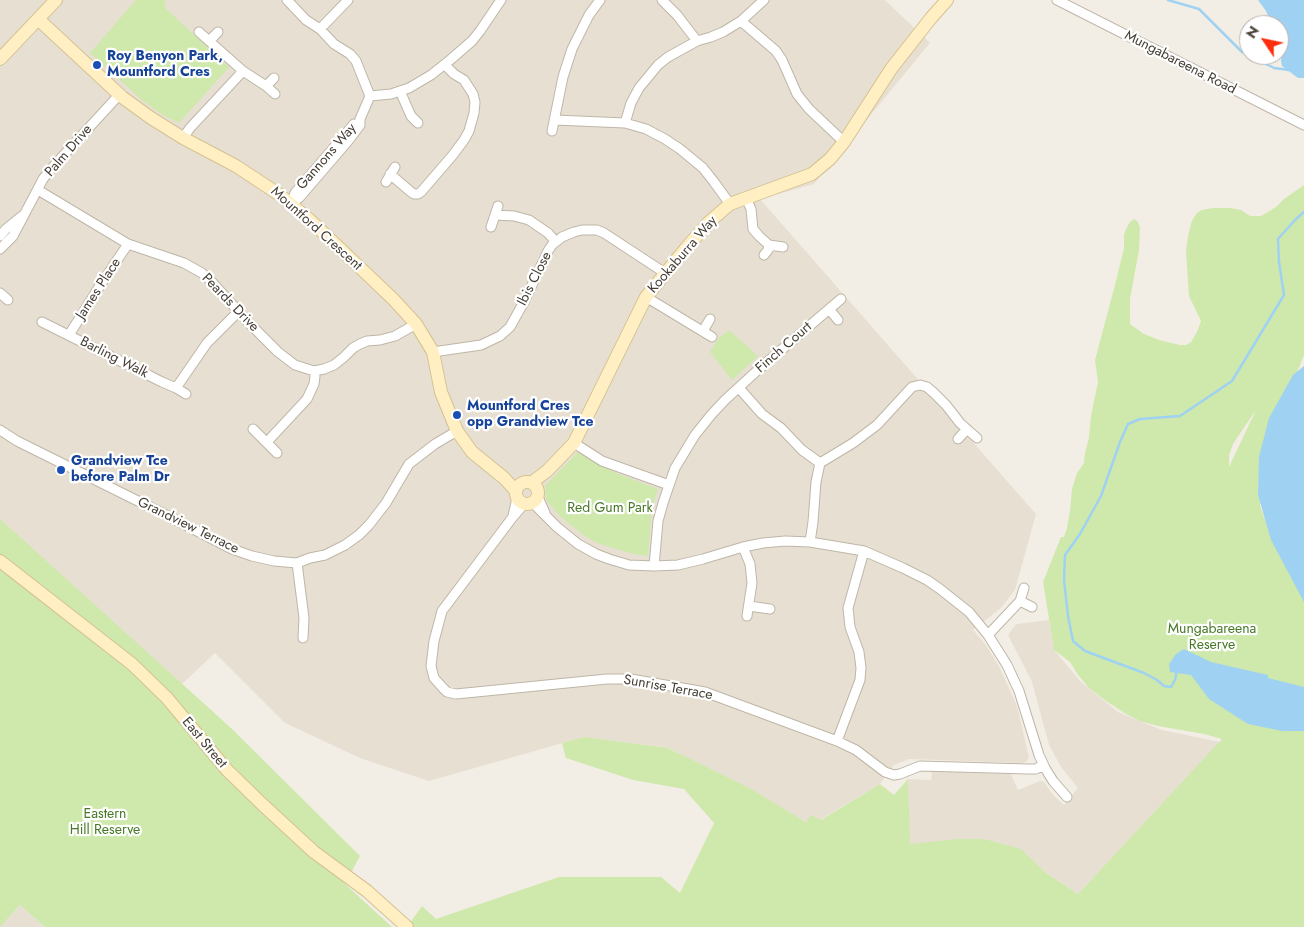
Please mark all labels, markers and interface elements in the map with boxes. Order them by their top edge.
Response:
north arrow [1239,15,1289,65]
text: N [1241,22,1264,42]
street label: Mungabareena Road [1121,28,1239,98]
place label: Roy Benyon Park, Mountford Cres [107,49,223,82]
marker: Roy Benyon Park, Mountford Cres [91,59,103,71]
street label: Gannons Way [294,120,360,194]
street label: Palm Drive [42,122,96,180]
street label: Mountford Crescent [267,184,365,274]
street label: Kookaburra Way [645,213,721,297]
street label: Ibis Close [514,249,556,309]
street label: James Place [73,255,125,323]
street label: Peards Drive [198,270,262,336]
street label: Finch Court [752,319,816,377]
street label: Barling Walk [77,334,151,382]
place label: Mountford Cres opp Grandview Tce [467,399,593,432]
marker: Mountford Cres opp Grandview Tce [451,409,463,421]
place label: Grandview Tce before Palm Dr [71,454,170,487]
marker: Grandview Tce before Palm Dr [55,464,67,476]
street label: Grandview Terrace [135,494,241,558]
park label: Red Gum Park [567,501,653,517]
park label: Mungabareena Reserve [1168,622,1256,654]
street label: Sunrise Terrace [622,672,714,704]
street label: East Street [178,714,230,772]
park label: Eastern Hill Reserve [70,807,140,840]

